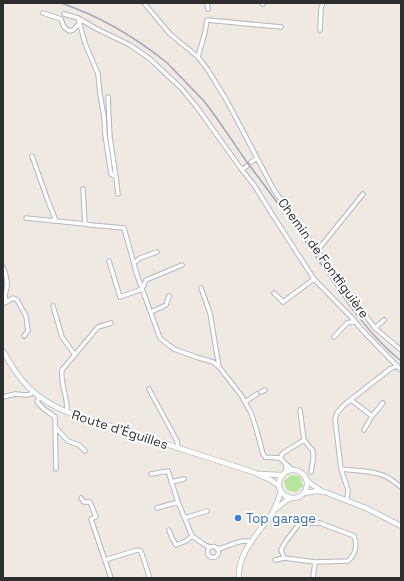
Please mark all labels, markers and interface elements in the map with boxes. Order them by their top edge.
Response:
street label: Chemin de Fontfiguière [274,195,373,322]
street label: Route d'Éguilles [70,406,170,453]
place label: Top garage [246,510,316,527]
marker: Top garage [233,513,243,523]

